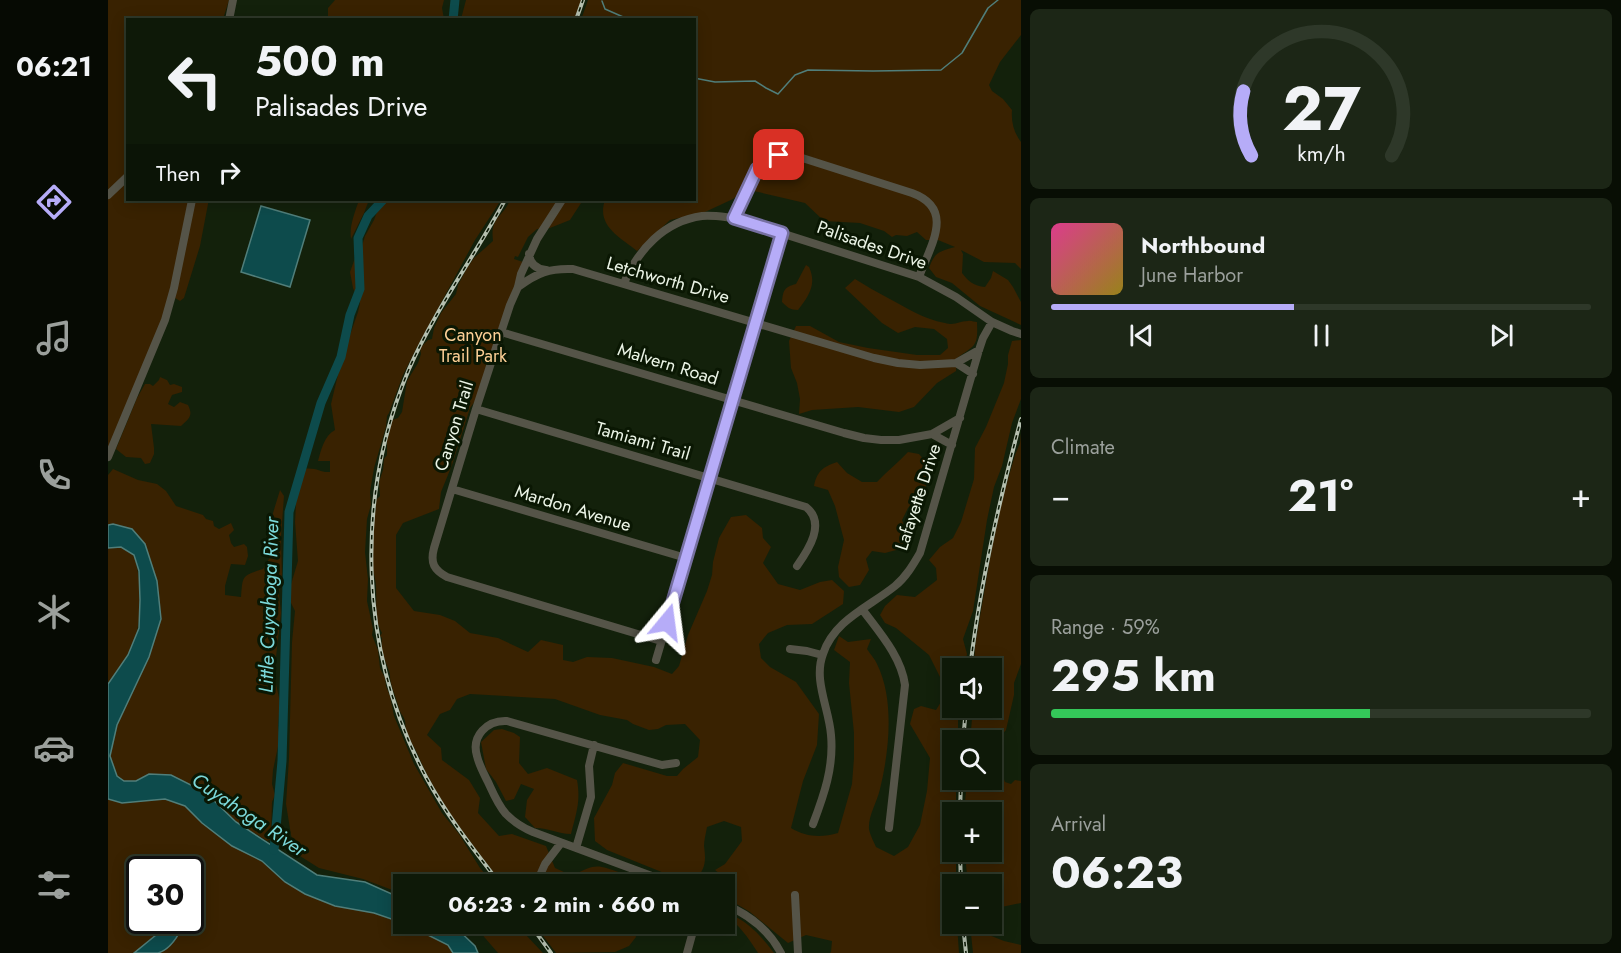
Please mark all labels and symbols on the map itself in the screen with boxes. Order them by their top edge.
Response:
pin [753,129,804,180]
street label: Palisades Drive [813,214,931,276]
street label: Letchworth Drive [603,250,733,310]
park label: Canyon Trail Park [439,322,507,369]
street label: Malvern Road [614,336,722,392]
street label: Canyon Trail [428,378,480,474]
street label: Tamiami Trail [593,415,693,467]
street label: Lafayette Drive [889,440,947,554]
street label: Mardon Avenue [512,478,634,538]
water label: Little Cuyahoga River [251,515,287,694]
position arrow [635,590,699,654]
water label: Cuyahoga River [186,766,313,865]
speed limit sign: 30 [126,856,204,934]

